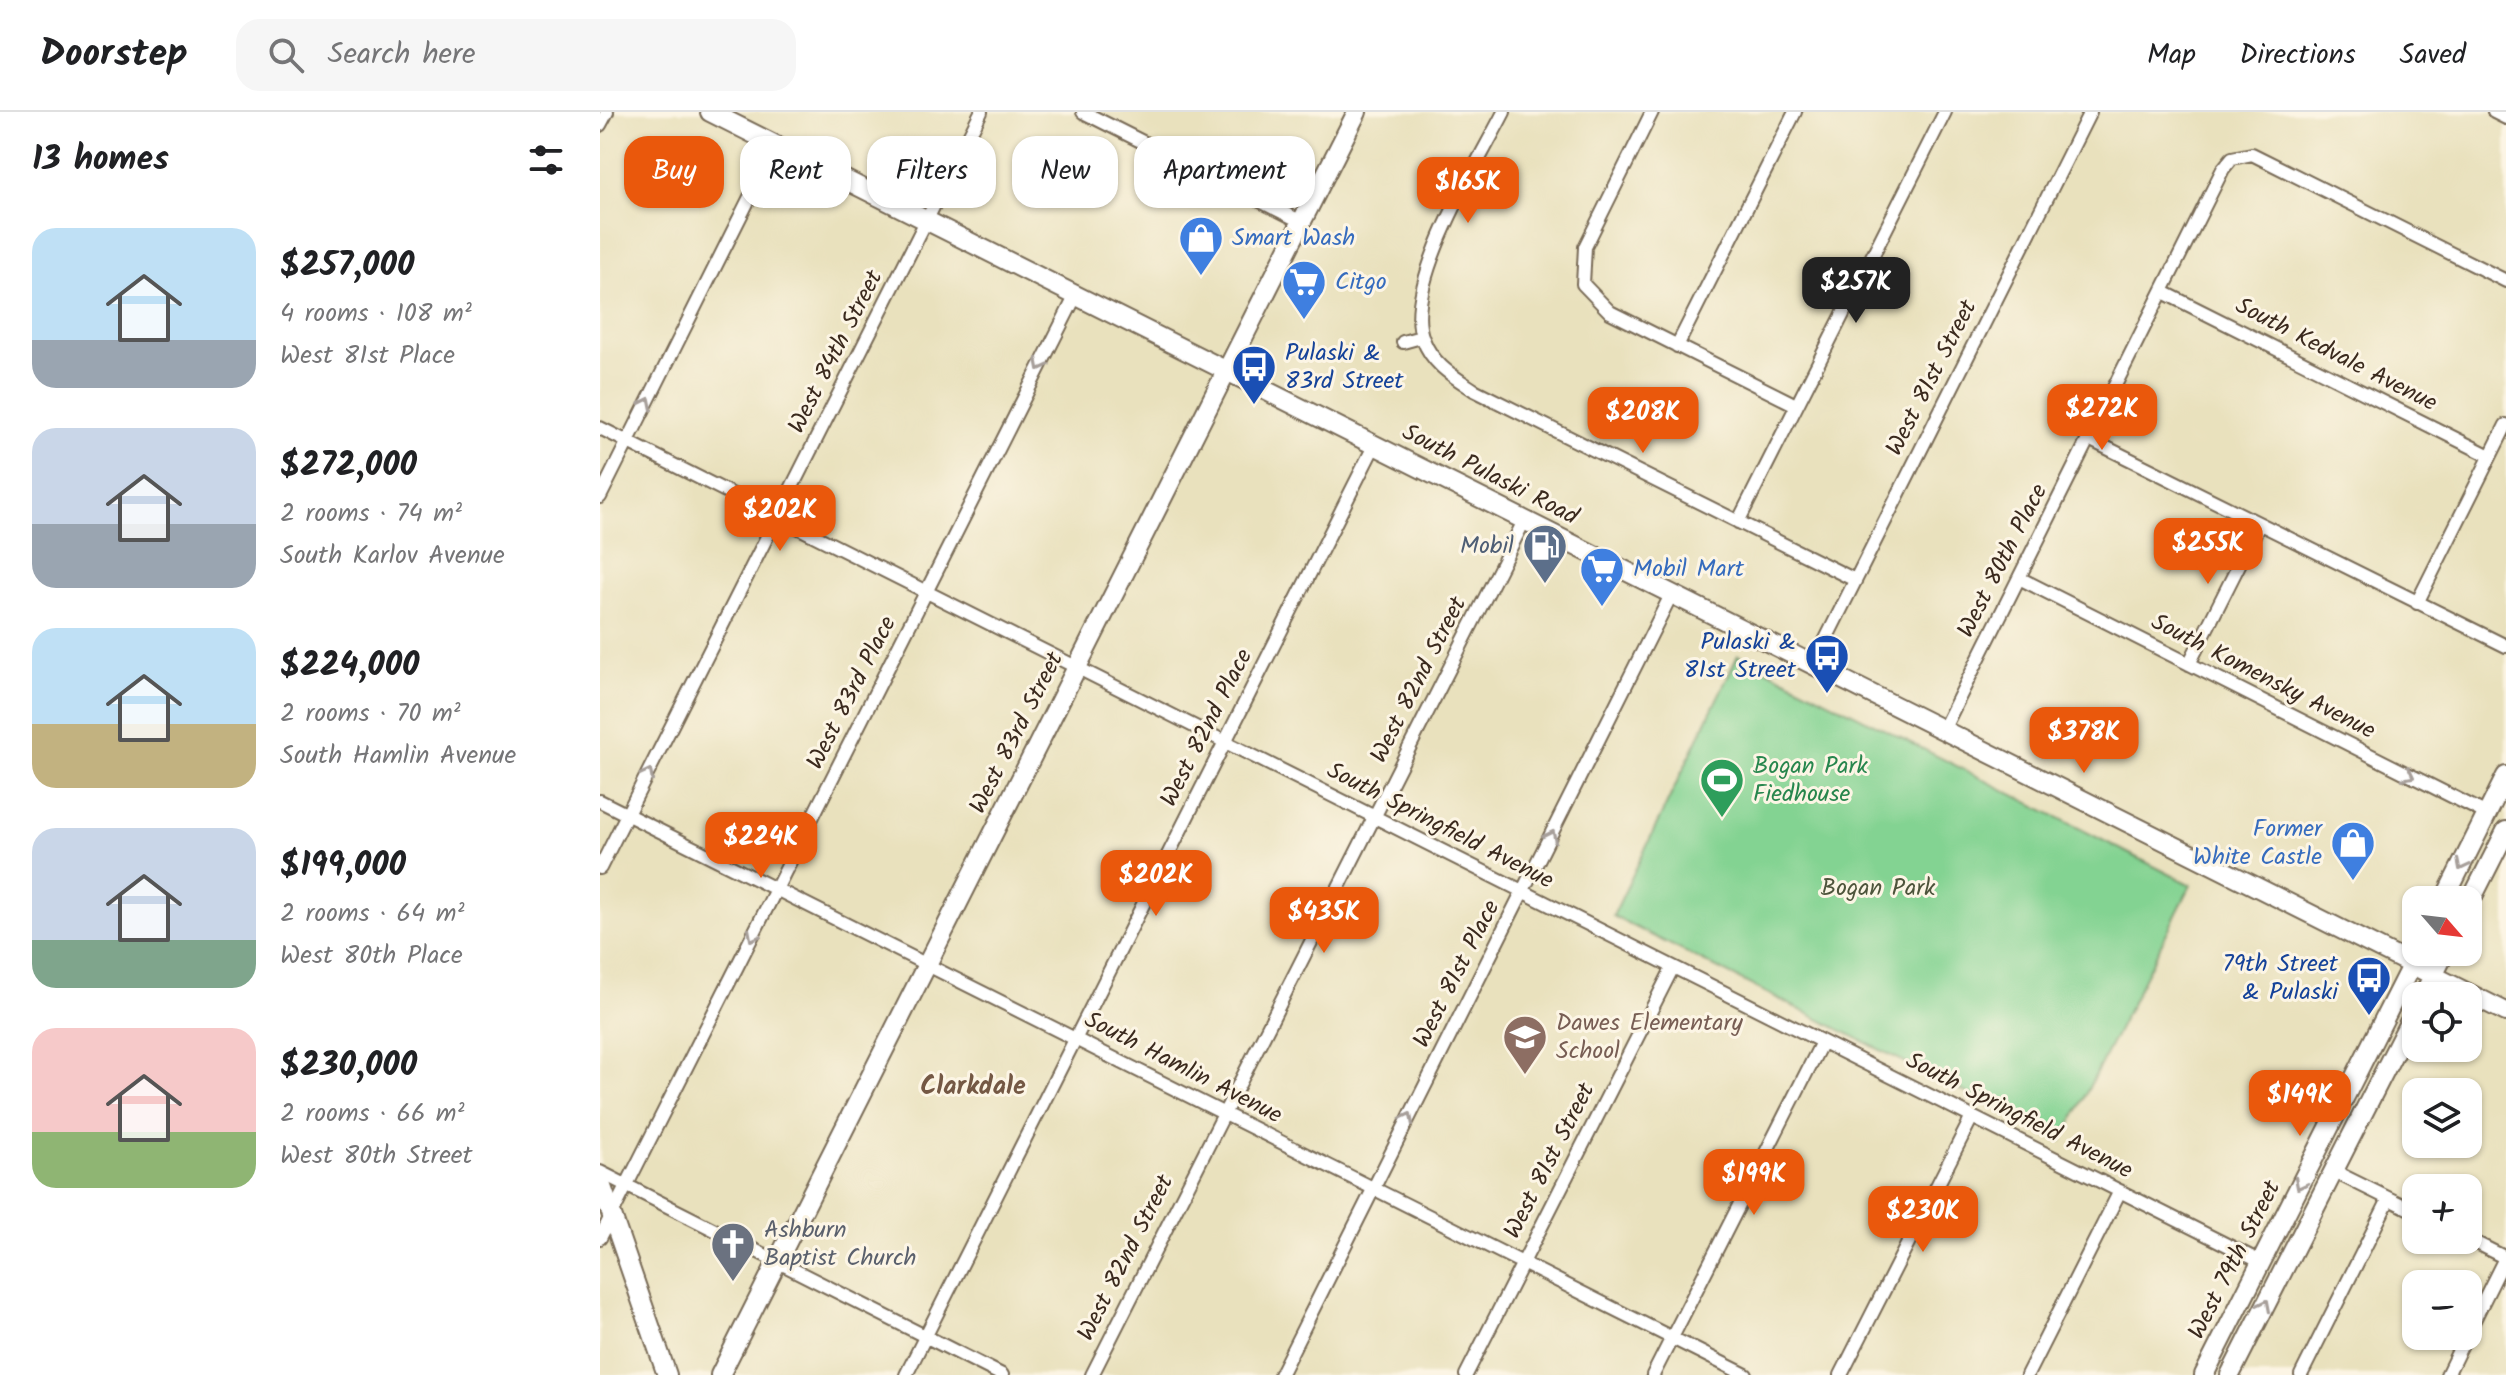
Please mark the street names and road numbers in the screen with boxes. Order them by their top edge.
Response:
street label: West 84th Street [778,263,894,441]
street label: South Kedvale Avenue [2228,287,2444,423]
street label: West 81st Street [1876,292,1988,463]
street label: South Pulaski Road [1395,414,1586,537]
street label: West 80th Place [1947,477,2059,645]
street label: West 82nd Street [1360,589,1478,770]
street label: South Komensky Avenue [2144,603,2382,751]
street label: West 83rd Place [796,609,908,777]
street label: West 82nd Place [1150,642,1264,814]
street label: West 83rd Street [959,645,1075,821]
street label: South Springfield Avenue [1319,752,1561,900]
street label: West 81st Place [1403,893,1511,1055]
street label: South Hamlin Avenue [1077,1001,1289,1135]
street label: South Springfield Avenue [1898,1042,2140,1190]
street label: West 81st Street [1494,1075,1606,1246]
street label: West 82nd Street [1067,1167,1185,1348]
street label: West 79th Street [2178,1173,2292,1346]

